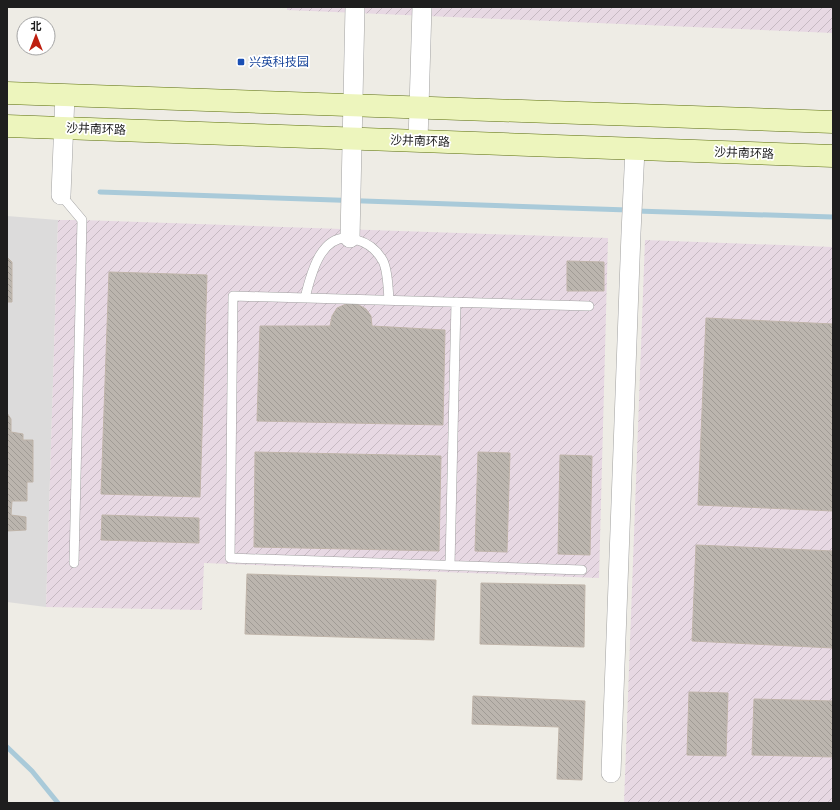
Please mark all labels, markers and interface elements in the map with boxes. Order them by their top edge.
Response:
north arrow [16,16,56,56]
text: 北 [31,20,42,32]
place label: 兴英科技园 [249,55,309,68]
marker: 兴英科技园 [236,57,246,67]
street label: 沙井南环路 [66,121,126,136]
street label: 沙井南环路 [390,133,450,148]
street label: 沙井南环路 [714,145,774,160]

